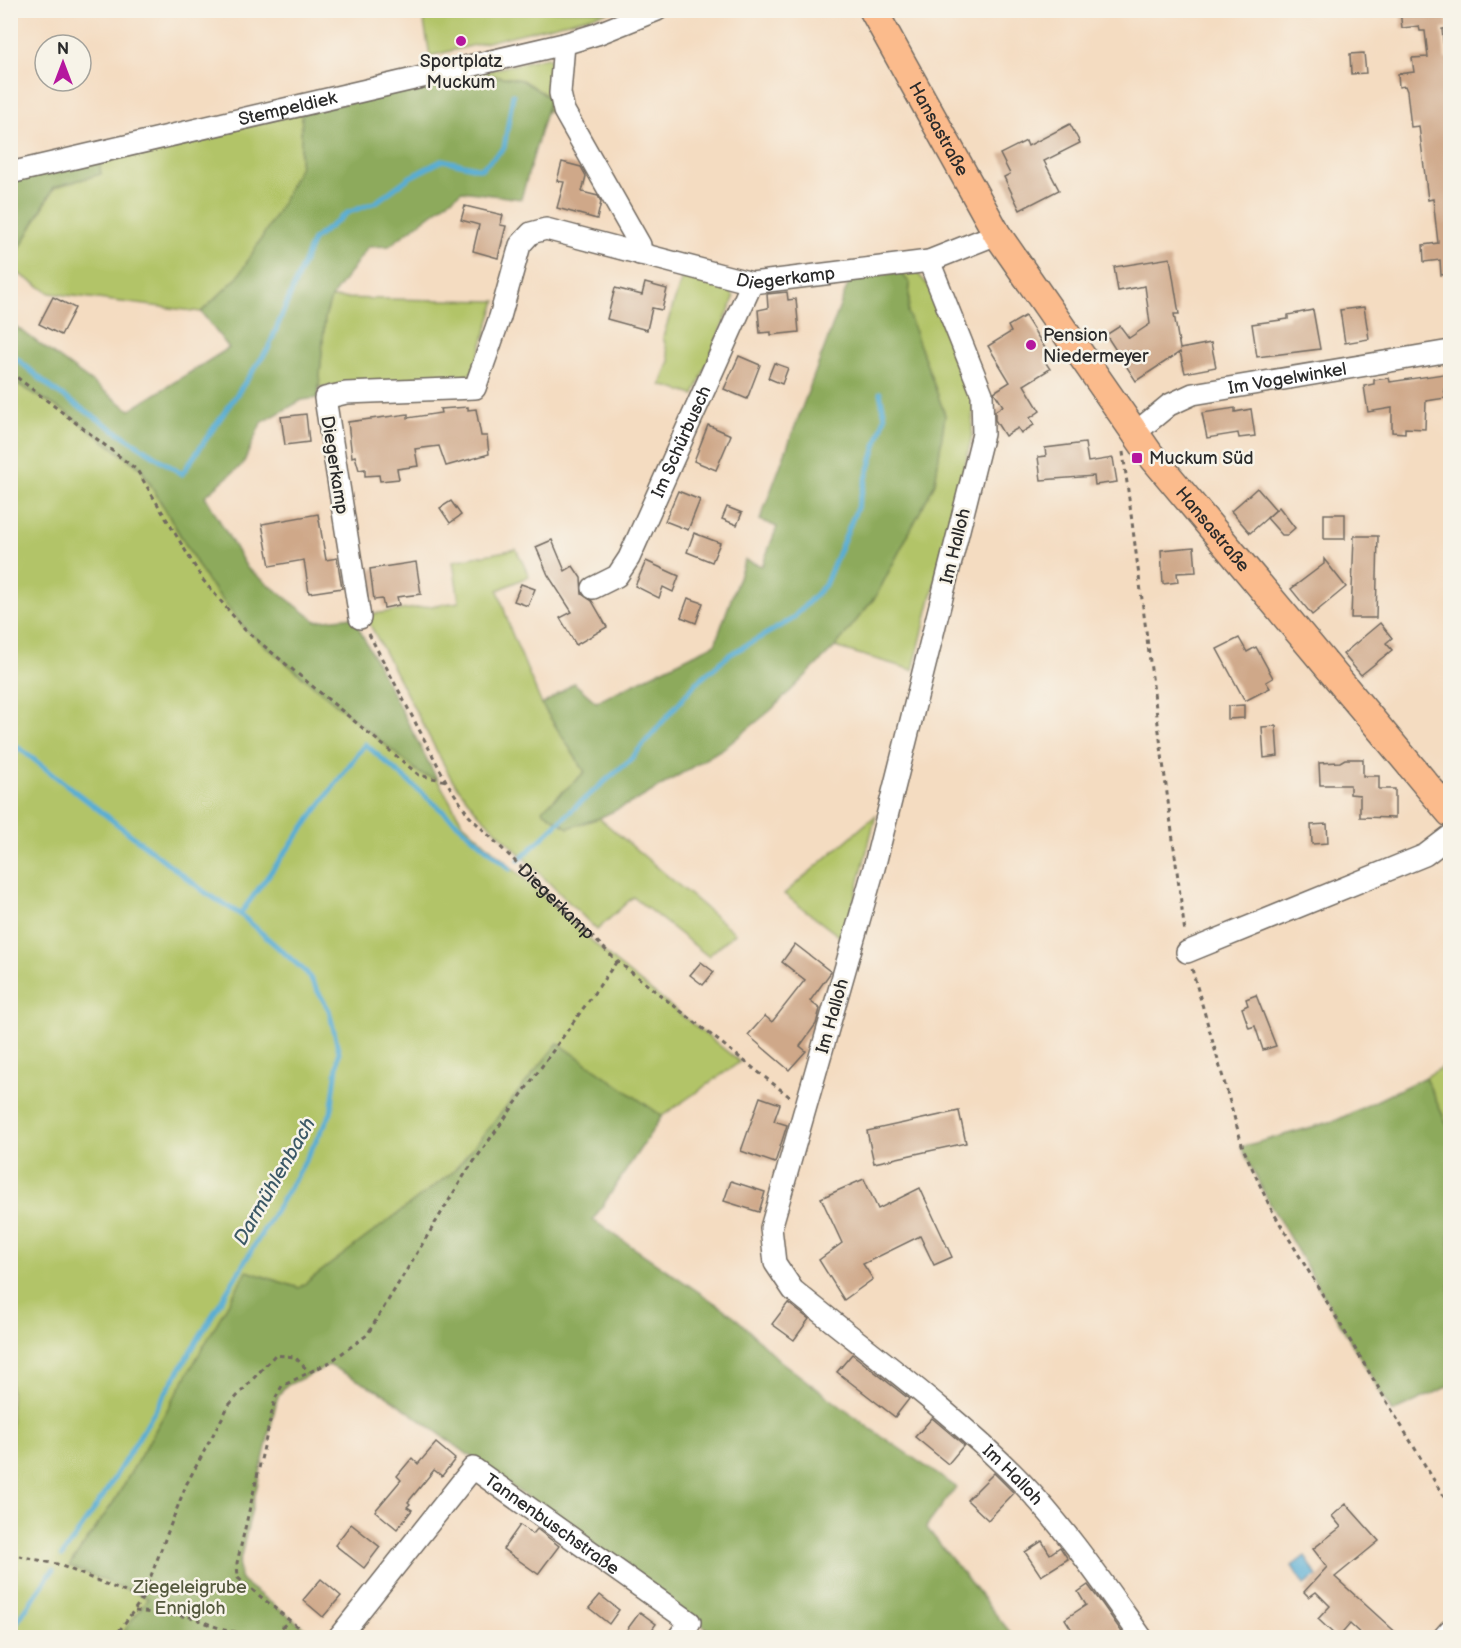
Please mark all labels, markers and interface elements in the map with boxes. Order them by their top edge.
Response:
north arrow [33,33,93,93]
marker: Sportplatz Muckum [454,34,468,48]
text: N [57,40,69,59]
place label: Sportplatz Muckum [420,51,503,93]
street label: Hansastraße [904,79,973,180]
street label: Stempeldiek [236,87,339,130]
street label: Diegerkamp [734,263,836,294]
place label: Pension Niedermeyer [1043,325,1149,367]
marker: Pension Niedermeyer [1024,338,1038,352]
street label: Im Vogelwinkel [1227,359,1348,399]
street label: Im Schürbusch [647,382,716,501]
street label: Diegerkamp [316,414,353,516]
place label: Muckum Süd [1149,448,1254,469]
marker: Muckum Süd [1130,451,1144,465]
street label: Hansastraße [1171,483,1254,577]
street label: Im Halloh [936,506,975,586]
street label: Diegerkamp [513,859,599,944]
street label: Im Halloh [812,976,853,1056]
water label: Darmühlenbach [229,1114,321,1249]
street label: Im Halloh [978,1440,1047,1509]
street label: Tannenbuschstraße [480,1470,624,1580]
park label: Ziegeleigrube Ennigloh [132,1577,247,1619]

